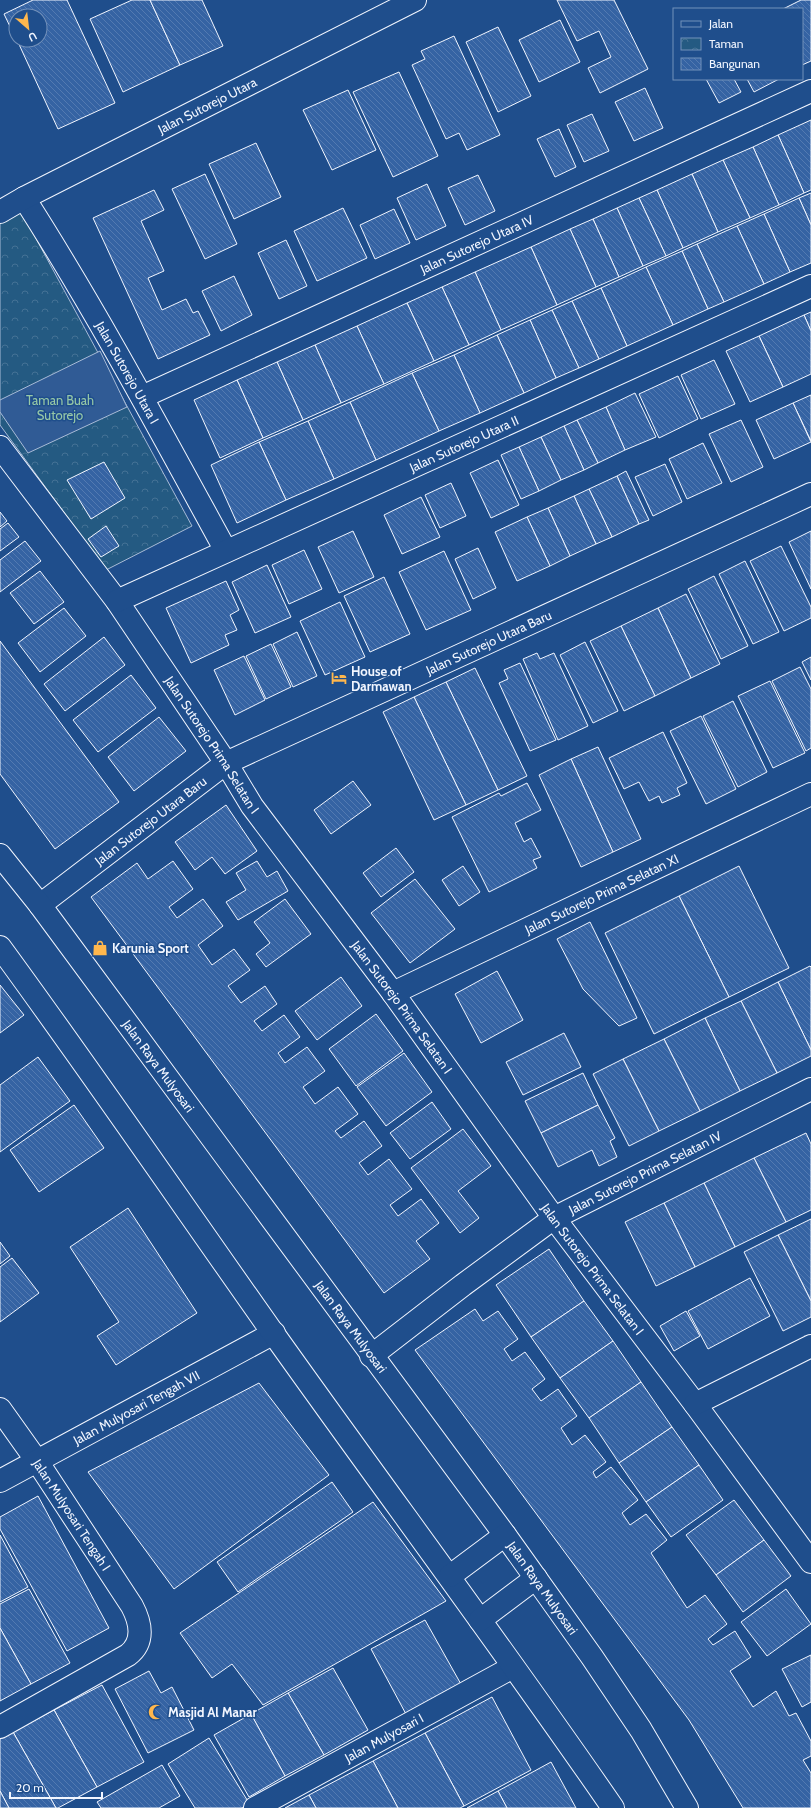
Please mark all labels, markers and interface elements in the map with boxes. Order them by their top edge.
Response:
north arrow [8,8,48,48]
legend [673,8,803,80]
text: Jalan [708,16,733,31]
text: U [26,29,39,45]
text: Taman [709,36,744,51]
text: Bangunan [709,56,760,71]
street label: Jalan Sutorejo Utara [154,73,260,137]
street label: Jalan Sutorejo Utara IV [417,211,536,277]
street label: Jalan Sutorejo Utara I [92,318,163,426]
park label: Taman Buah Sutorejo [26,392,94,424]
street label: Jalan Sutorejo Utara II [406,412,521,476]
street label: Jalan Sutorejo Utara Baru [422,606,554,678]
place label: House of Darmawan [351,663,412,694]
hotel icon: House of Darmawan [330,669,348,687]
street label: Jalan Sutorejo Prima Selatan I [161,672,263,817]
street label: Jalan Sutorejo Utara Baru [91,773,210,869]
street label: Jalan Sutorejo Prima Selatan XI [521,850,681,938]
street label: Jalan Sutorejo Prima Selatan I [348,937,456,1077]
shop icon: Karunia Sport [91,939,109,957]
place label: Karunia Sport [112,940,189,956]
street label: Jalan Raya Mulyosari [119,1016,198,1115]
street label: Jalan Sutorejo Prima Selatan IV [565,1127,724,1218]
street label: Jalan Sutorejo Prima Selatan I [538,1199,648,1338]
street label: Jalan Raya Mulyosari [311,1276,390,1376]
street label: Jalan Mulyosari Tengah VII [69,1367,202,1448]
street label: Jalan Mulyosari Tengah I [29,1455,115,1573]
street label: Jalan Raya Mulyosari [503,1537,581,1638]
mosque icon: Masjid Al Manar [147,1703,165,1721]
place label: Masjid Al Manar [168,1704,258,1720]
street label: Jalan Mulyosari I [341,1709,426,1766]
scale bar [10,1774,102,1800]
text: 20 m [16,1780,44,1795]

